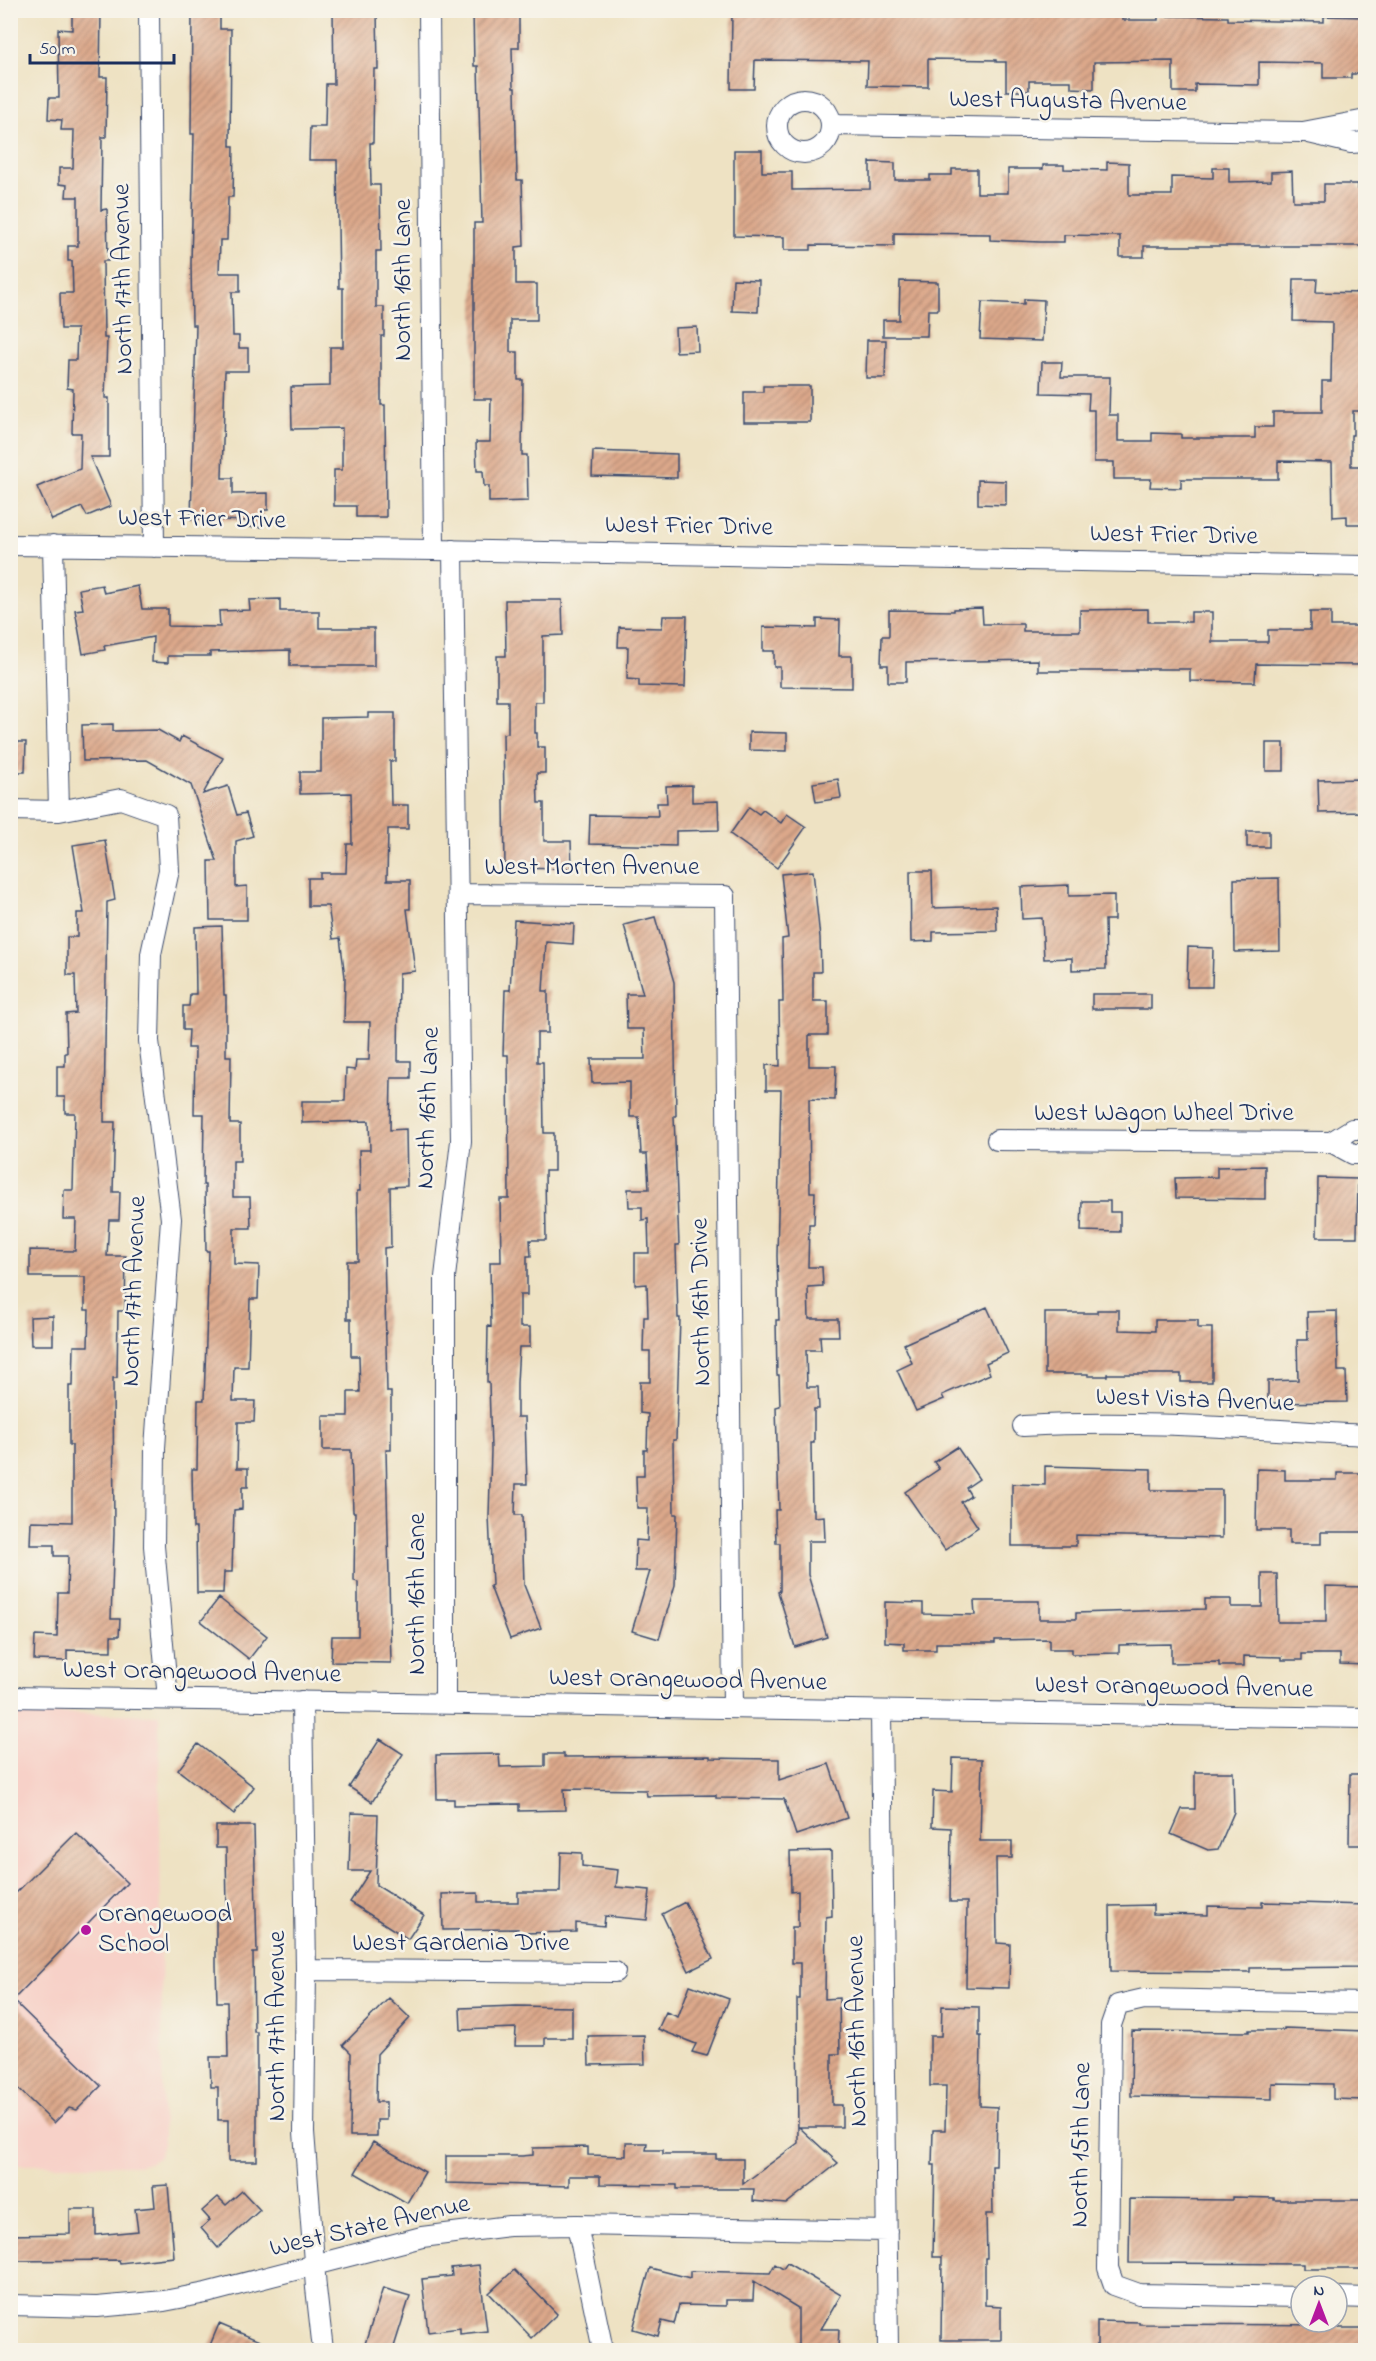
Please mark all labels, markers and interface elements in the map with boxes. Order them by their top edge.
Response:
scale bar [30,27,174,65]
text: 50 m [39,37,76,63]
street label: West Augusta Avenue [949,81,1188,123]
street label: North 17th Avenue [103,183,145,375]
street label: North 16th Lane [385,199,423,361]
street label: West Frier Drive [118,500,287,540]
street label: West Frier Drive [605,507,774,547]
street label: West Frier Drive [1090,516,1259,556]
street label: West Morten Avenue [484,849,700,887]
street label: North 16th Lane [407,1026,451,1190]
street label: West Wagon Wheel Drive [1034,1095,1294,1133]
street label: North 17th Avenue [113,1195,157,1387]
street label: North 16th Drive [682,1217,722,1386]
street label: West Vista Avenue [1095,1379,1295,1423]
street label: North 16th Lane [399,1513,437,1675]
street label: West Orangewood Avenue [63,1652,342,1694]
street label: West Orangewood Avenue [549,1660,828,1702]
street label: West Orangewood Avenue [1035,1667,1314,1709]
place label: Orangewood School [98,1896,232,1964]
marker: Orangewood School [79,1923,93,1937]
street label: West Gardenia Drive [352,1925,570,1963]
street label: North 17th Avenue [259,1930,297,2122]
street label: North 16th Avenue [837,1934,879,2127]
street label: North 15th Lane [1062,2062,1102,2228]
street label: West State Avenue [266,2185,474,2269]
north arrow [1289,2274,1349,2334]
text: N [1314,2279,1325,2303]

